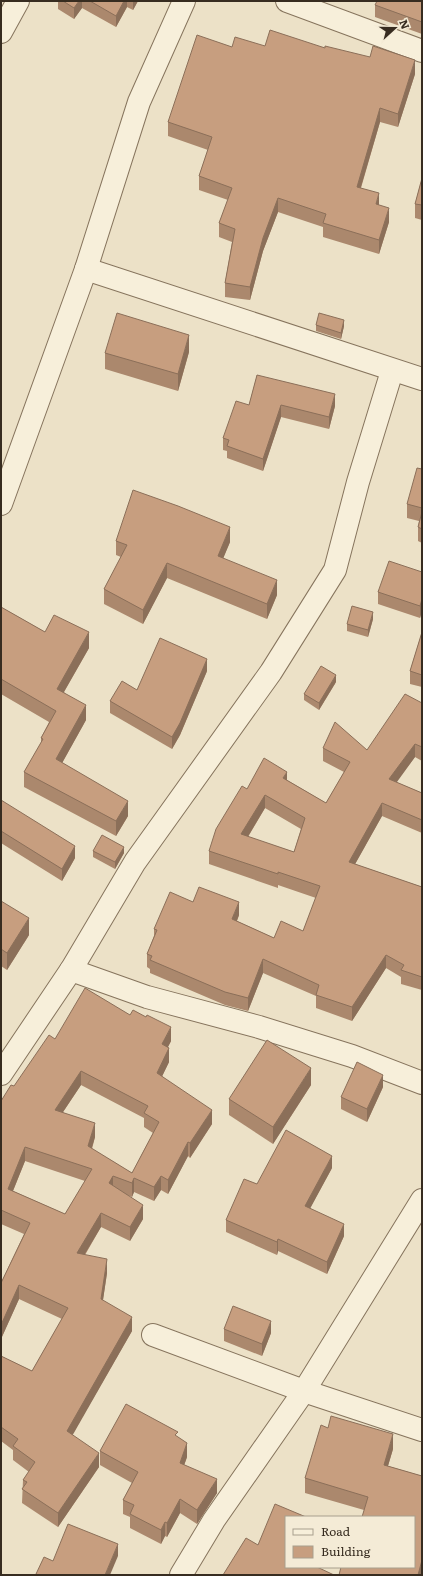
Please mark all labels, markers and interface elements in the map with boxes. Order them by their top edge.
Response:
north arrow [375,8,415,48]
text: N [396,17,414,31]
legend [285,1516,415,1568]
text: Road [321,1522,351,1540]
text: Building [321,1542,371,1560]

